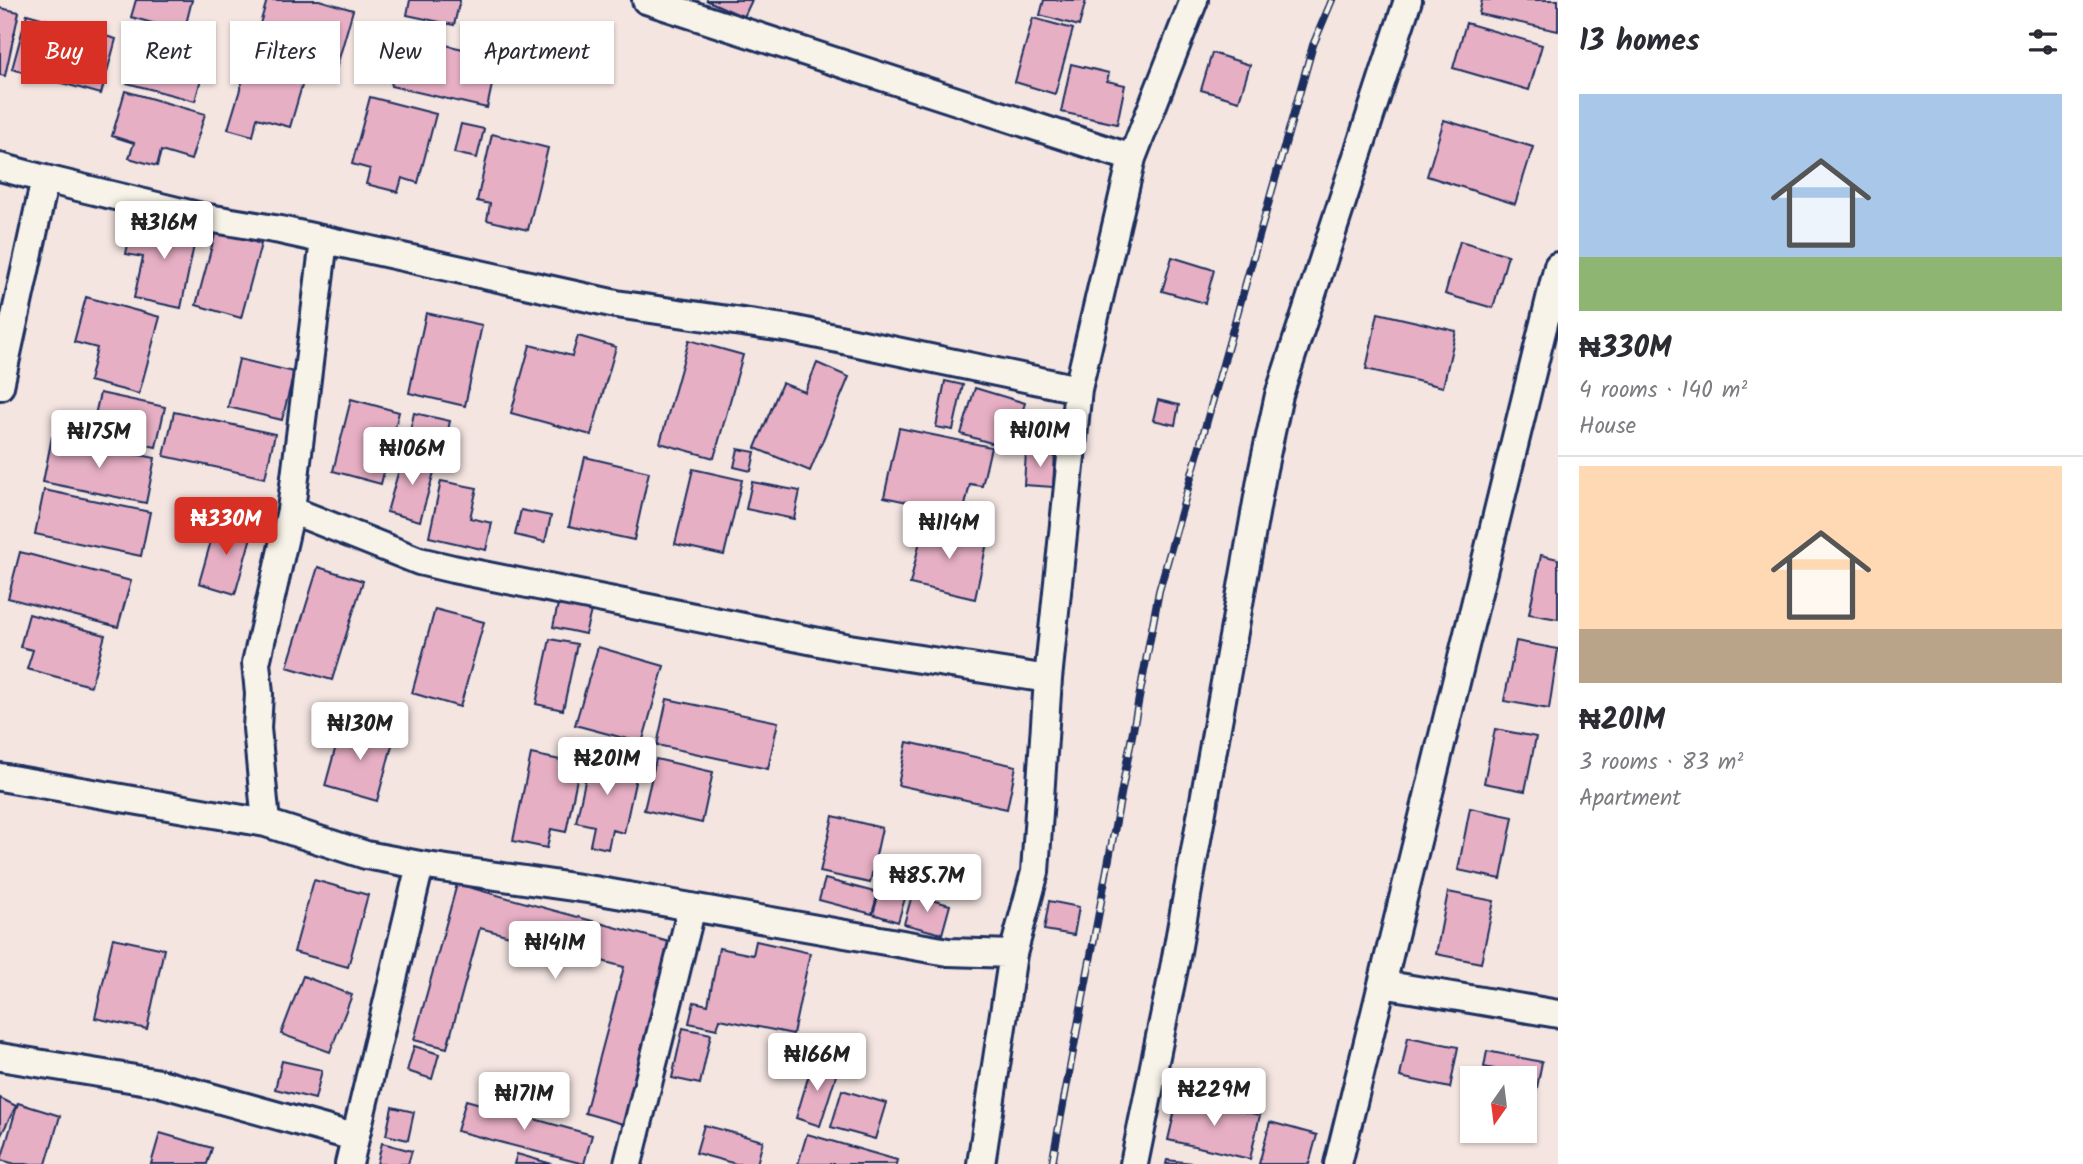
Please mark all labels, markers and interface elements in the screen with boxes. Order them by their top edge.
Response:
text: 13 homes [1579,18,1700,66]
chip: Buy [21,21,107,84]
chip: Rent [121,21,216,84]
chip: Filters [230,21,340,84]
chip: New [354,21,446,84]
chip: Apartment [460,21,614,84]
icon: filters [2024,23,2062,61]
icon: home [1758,140,1884,266]
pin: ₦316M [115,202,213,261]
text: ₦316M [131,206,197,242]
text: ₦330M [1579,325,1672,373]
text: 4 rooms · 140 m² [1579,373,1747,409]
text: House [1579,409,1636,445]
pin: ₦175M [50,410,148,470]
pin: ₦101M [991,410,1089,469]
text: ₦101M [1010,414,1070,450]
text: ₦175M [67,415,131,451]
pin: ₦106M [363,428,461,487]
text: ₦106M [379,432,445,468]
pin: ₦330M [177,498,275,557]
text: ₦330M [191,502,261,538]
pin: ₦114M [900,502,998,561]
text: ₦114M [919,506,979,542]
icon: home [1758,512,1884,638]
text: ₦201M [1579,697,1665,745]
pin: ₦130M [311,702,409,762]
text: ₦130M [327,707,393,743]
pin: ₦201M [558,738,656,797]
text: ₦201M [574,742,640,778]
text: 3 rooms · 83 m² [1579,745,1743,781]
text: Apartment [1579,781,1681,817]
pin: ₦85.7M [870,855,984,914]
text: ₦85.7M [889,859,965,895]
pin: ₦141M [506,922,604,981]
text: ₦141M [525,926,585,962]
pin: ₦166M [768,1034,866,1093]
text: ₦166M [784,1038,850,1074]
north arrow [1460,1066,1536,1143]
map controls [1460,1066,1537,1143]
pin: ₦229M [1165,1068,1263,1128]
pin: ₦171M [475,1072,573,1132]
text: ₦229M [1178,1073,1250,1109]
text: ₦171M [495,1077,553,1113]

